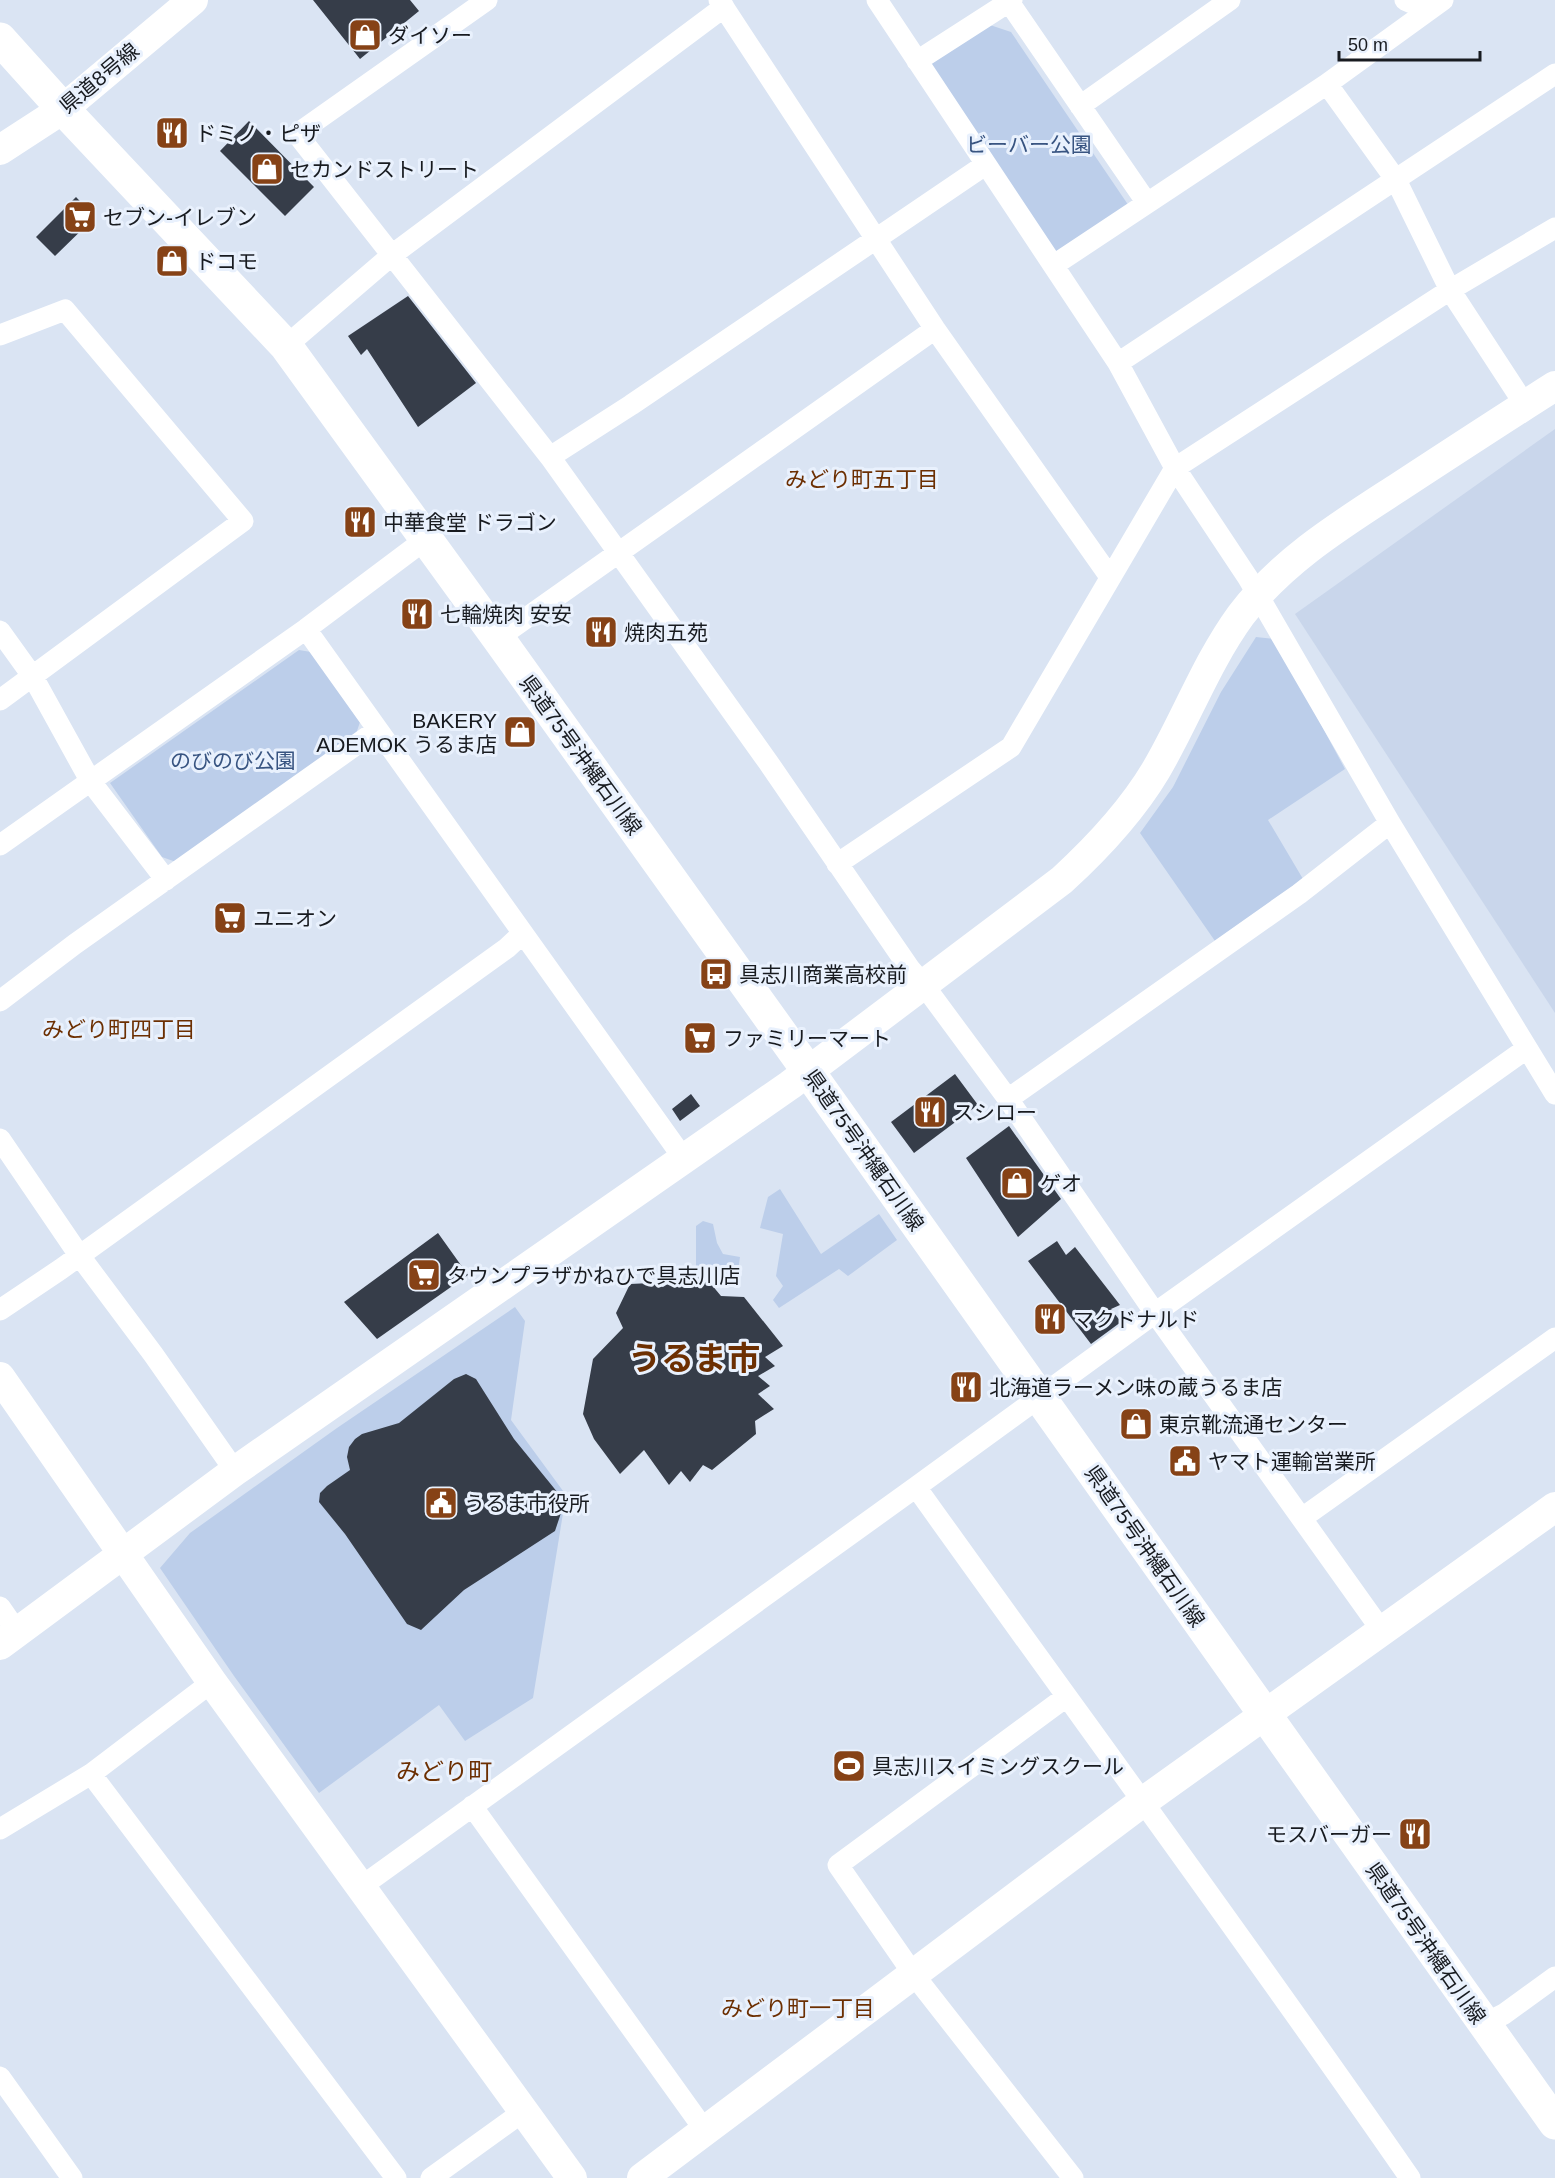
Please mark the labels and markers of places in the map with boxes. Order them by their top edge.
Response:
shop icon: ダイソー [347,17,383,53]
place label: ダイソー [388,24,472,47]
restaurant icon: ドミノ・ピザ [154,115,190,151]
place label: ドミノ・ピザ [195,122,321,145]
shop icon: セカンドストリート [249,151,285,187]
place label: セカンドストリート [290,158,479,181]
supermarket icon: セブン-イレブン [62,199,98,235]
place label: セブン-イレブン [103,206,257,229]
shop icon: ドコモ [154,243,190,279]
place label: ドコモ [195,250,258,273]
restaurant icon: 中華食堂 ドラゴン [342,504,378,540]
place label: 中華食堂 ドラゴン [383,511,557,534]
restaurant icon: 七輪焼肉 安安 [399,596,435,632]
place label: 七輪焼肉 安安 [440,603,572,626]
restaurant icon: 焼肉五苑 [583,614,619,650]
place label: 焼肉五苑 [624,621,708,644]
place label: BAKERY ADEMOK うるま店 [316,709,497,756]
shop icon: BAKERY ADEMOK うるま店 [502,714,538,750]
supermarket icon: ユニオン [212,900,248,936]
place label: ユニオン [253,907,337,930]
bus stop icon: 具志川商業高校前 [698,956,734,992]
place label: 具志川商業高校前 [739,963,907,986]
supermarket icon: ファミリーマート [682,1020,718,1056]
place label: ファミリーマート [723,1027,891,1050]
restaurant icon: スシロー [912,1094,948,1130]
place label: スシロー [953,1101,1037,1124]
shop icon: ゲオ [999,1165,1035,1201]
place label: ゲオ [1040,1172,1082,1195]
supermarket icon: タウンプラザかねひで具志川店 [406,1257,442,1293]
place label: タウンプラザかねひで具志川店 [447,1264,740,1287]
restaurant icon: マクドナルド [1032,1301,1068,1337]
place label: マクドナルド [1073,1308,1199,1331]
restaurant icon: 北海道ラーメン味の蔵うるま店 [948,1369,984,1405]
place label: 北海道ラーメン味の蔵うるま店 [989,1376,1282,1399]
shop icon: 東京靴流通センター [1118,1406,1154,1442]
place label: 東京靴流通センター [1159,1413,1348,1436]
public building icon: ヤマト運輸営業所 [1167,1443,1203,1479]
place label: ヤマト運輸営業所 [1208,1450,1376,1473]
public building icon: うるま市役所 [423,1485,459,1521]
place label: うるま市役所 [464,1492,590,1515]
sports icon: 具志川スイミングスクール [831,1748,867,1784]
place label: 具志川スイミングスクール [872,1755,1124,1778]
restaurant icon: モスバーガー [1397,1816,1433,1852]
place label: モスバーガー [1266,1823,1392,1846]

